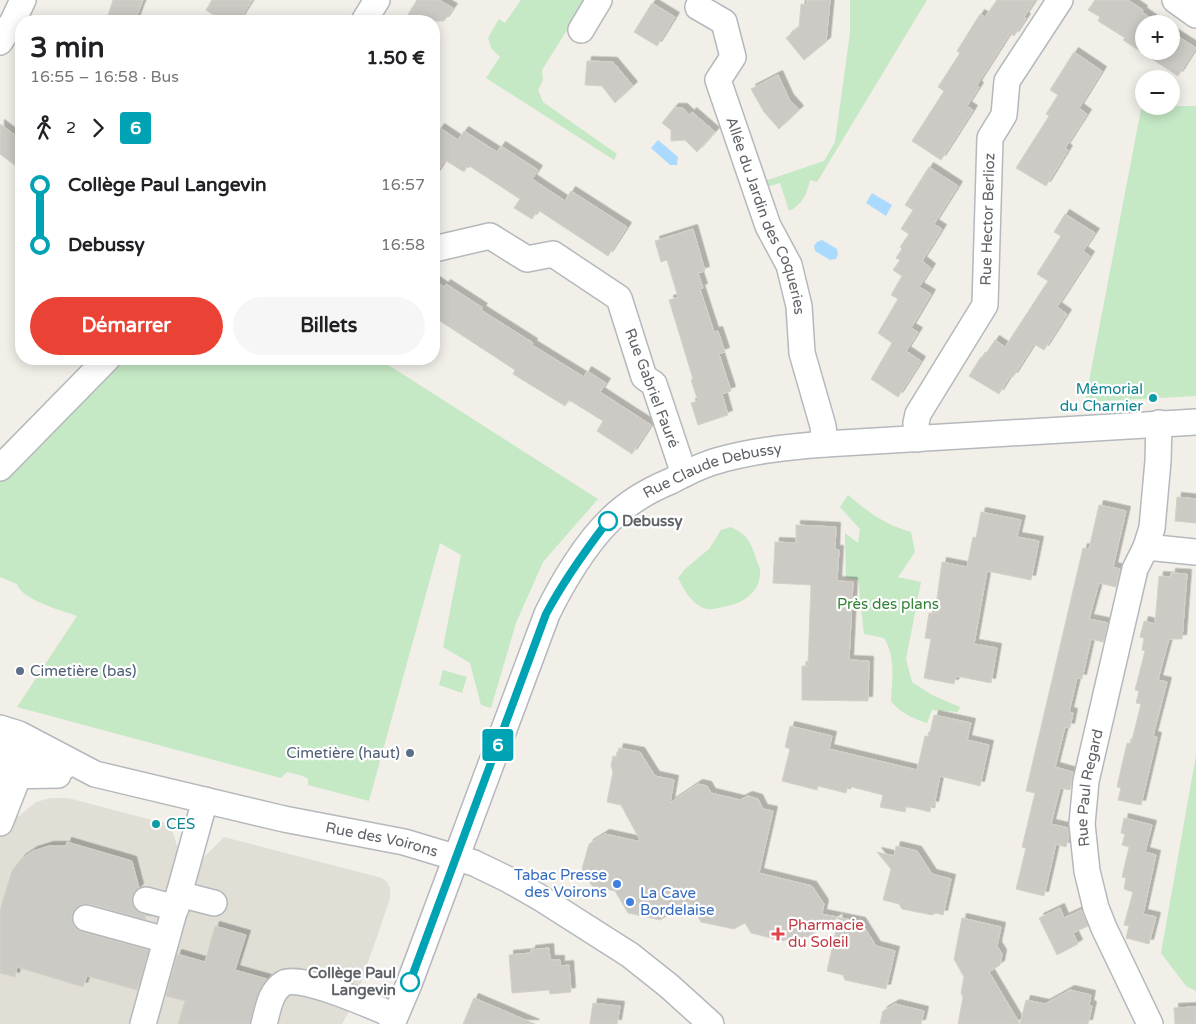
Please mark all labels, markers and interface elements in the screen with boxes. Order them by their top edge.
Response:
map controls [1135,15,1180,115]
button: + [1135,15,1180,60]
text: 3 min [30,31,105,65]
text: 1.50 € [366,47,425,69]
text: 16:55 – 16:58 · Bus [30,67,179,87]
button: − [1135,70,1180,115]
icon: walk [30,114,58,142]
icon: forward [84,114,112,142]
street label: Allée du Jardin des Coqueries [722,114,809,315]
text: 6 [130,117,141,139]
text: 2 [66,118,76,138]
street label: Rue Hector Berlioz [977,153,999,286]
text: Collège Paul Langevin [68,174,267,196]
text: 16:57 [381,175,425,195]
text: Debussy [68,234,145,256]
text: 16:58 [381,235,425,255]
button: Démarrer [30,297,223,355]
button: Billets [233,297,425,355]
street label: Rue Gabriel Fauré [621,326,683,450]
place label: Mémorial du Charnier [1060,380,1143,415]
marker: Mémorial du Charnier [1147,392,1159,404]
street label: Rue Claude Debussy [640,439,783,502]
marker: Debussy [598,511,618,531]
place label: Debussy [622,512,682,531]
park label: Près des plans [837,595,939,613]
place label: Cimetière (bas) [30,662,136,680]
marker: Cimetière (bas) [14,665,26,677]
street label: Rue Paul Regard [1073,727,1107,848]
line badge: 6 [482,729,514,761]
text: 6 [492,734,504,756]
place label: Cimetière (haut) [286,744,400,762]
marker: Cimetière (haut) [404,747,416,759]
place label: CES [166,815,195,833]
marker: CES [150,818,162,830]
street label: Rue des Voirons [324,818,440,861]
place label: Tabac Presse des Voirons [514,866,607,901]
marker: Tabac Presse des Voirons [611,878,623,890]
place label: La Cave Bordelaise [640,884,715,919]
marker: La Cave Bordelaise [624,896,636,908]
place label: Pharmacie du Soleil [788,916,864,951]
marker: Pharmacie du Soleil [772,928,784,940]
place label: Collège Paul Langevin [308,964,396,1000]
marker: Collège Paul Langevin [400,972,420,992]

